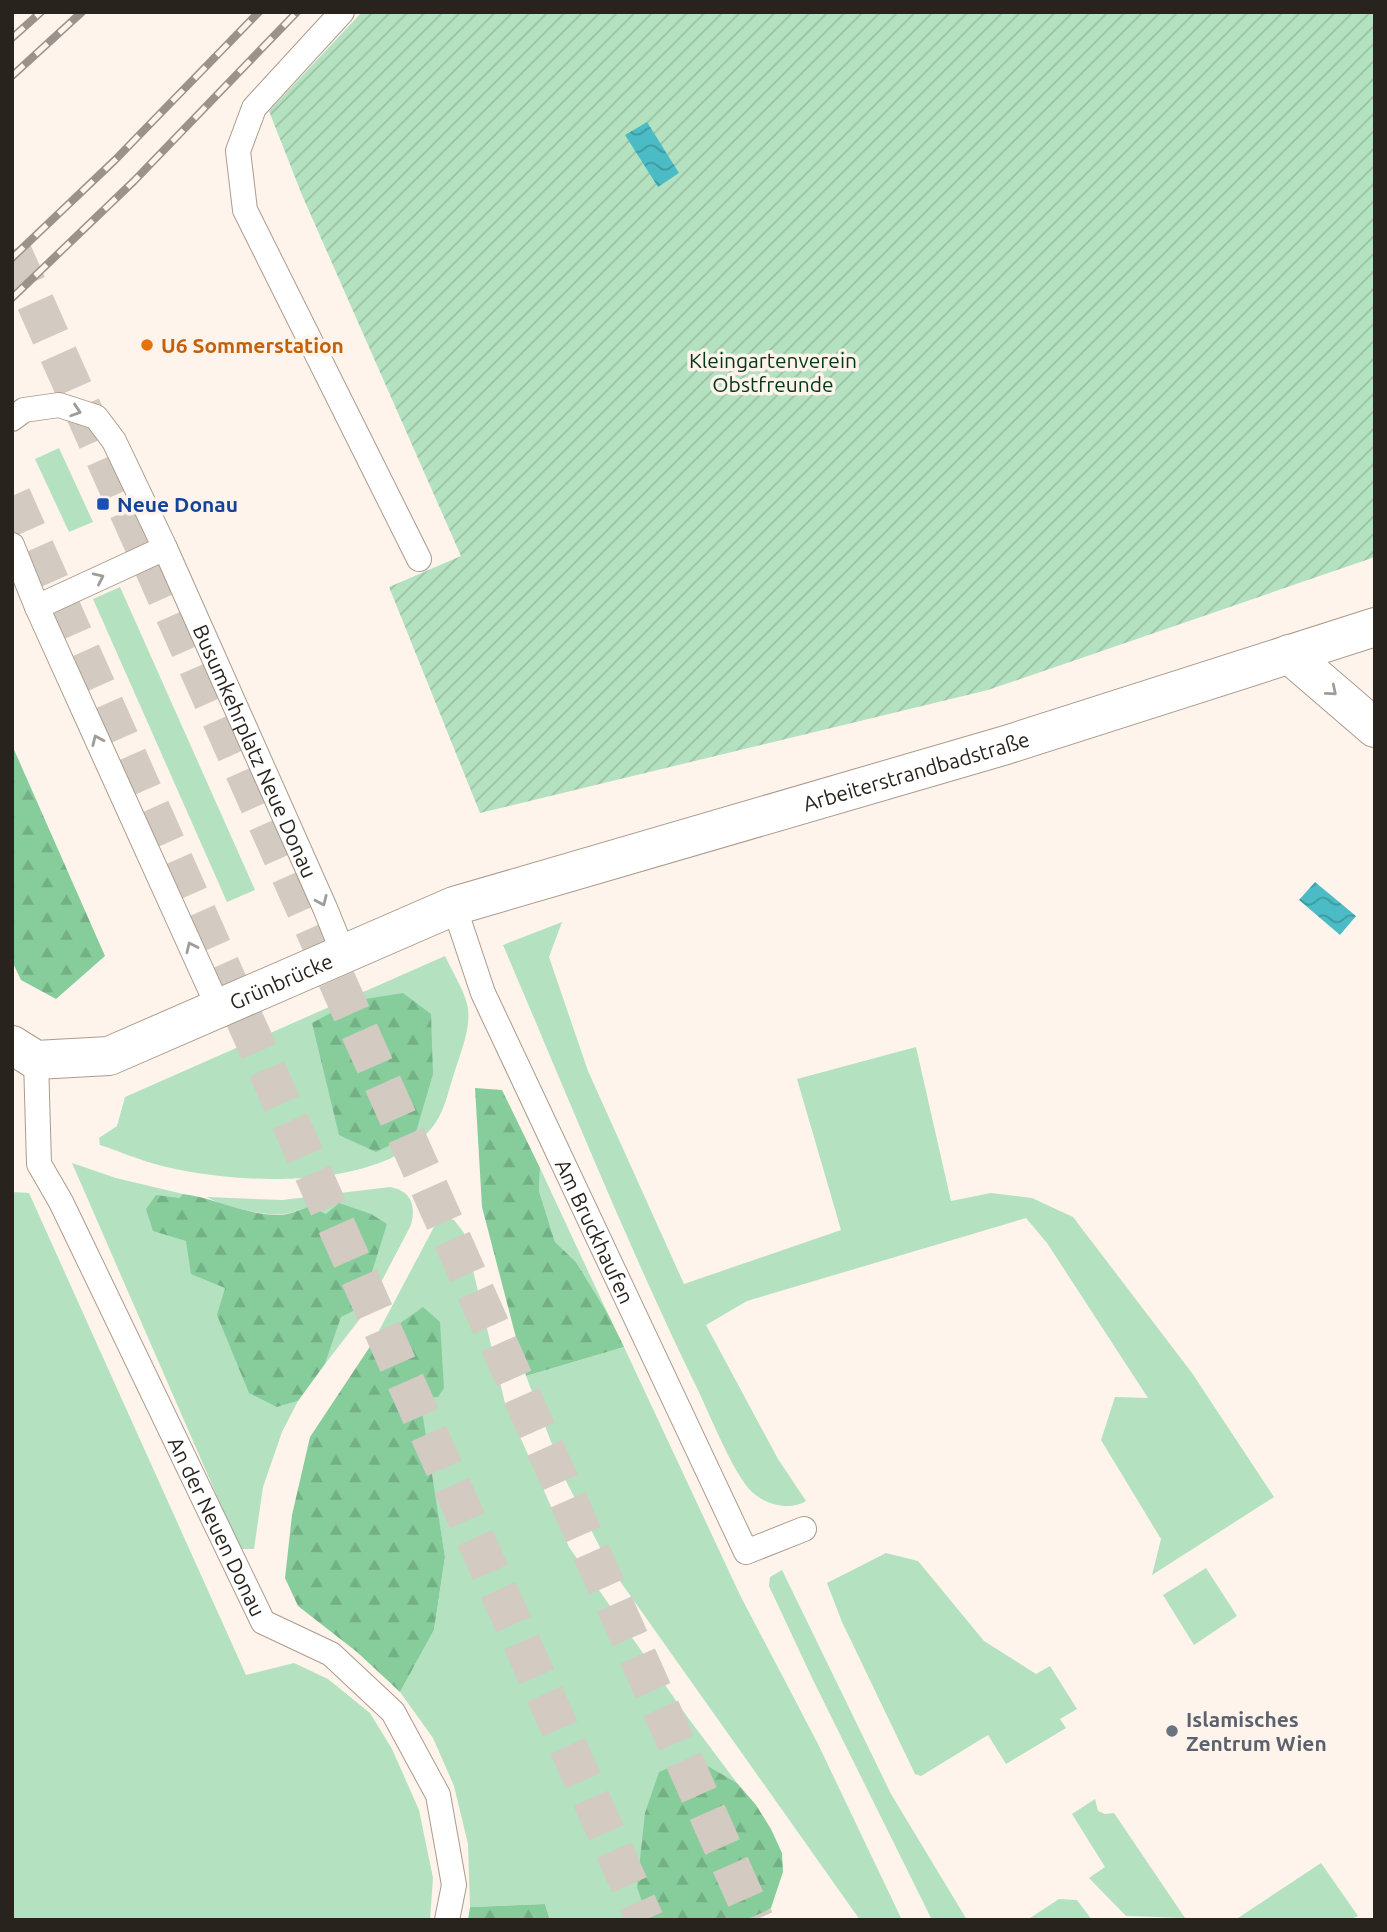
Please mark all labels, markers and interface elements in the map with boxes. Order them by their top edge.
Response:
place label: U6 Sommerstation [161,333,344,357]
marker: U6 Sommerstation [139,337,155,353]
park label: Kleingartenverein Obstfreunde [689,348,857,396]
one-way arrow [70,402,82,417]
place label: Neue Donau [117,492,238,516]
marker: Neue Donau [95,496,111,512]
one-way arrow [92,572,104,586]
street label: Busumkehrplatz Neue Donau [188,621,322,881]
one-way arrow [1324,683,1337,695]
street label: Arbeiterstrandbadstraße [800,726,1032,816]
one-way arrow [91,734,105,747]
one-way arrow [314,894,328,906]
one-way arrow [185,942,199,954]
street label: Grünbrücke [226,948,336,1014]
street label: Am Bruckhaufen [551,1155,639,1307]
street label: An der Neuen Donau [164,1433,270,1620]
place label: Islamisches Zentrum Wien [1186,1707,1327,1755]
marker: Islamisches Zentrum Wien [1164,1723,1180,1739]

